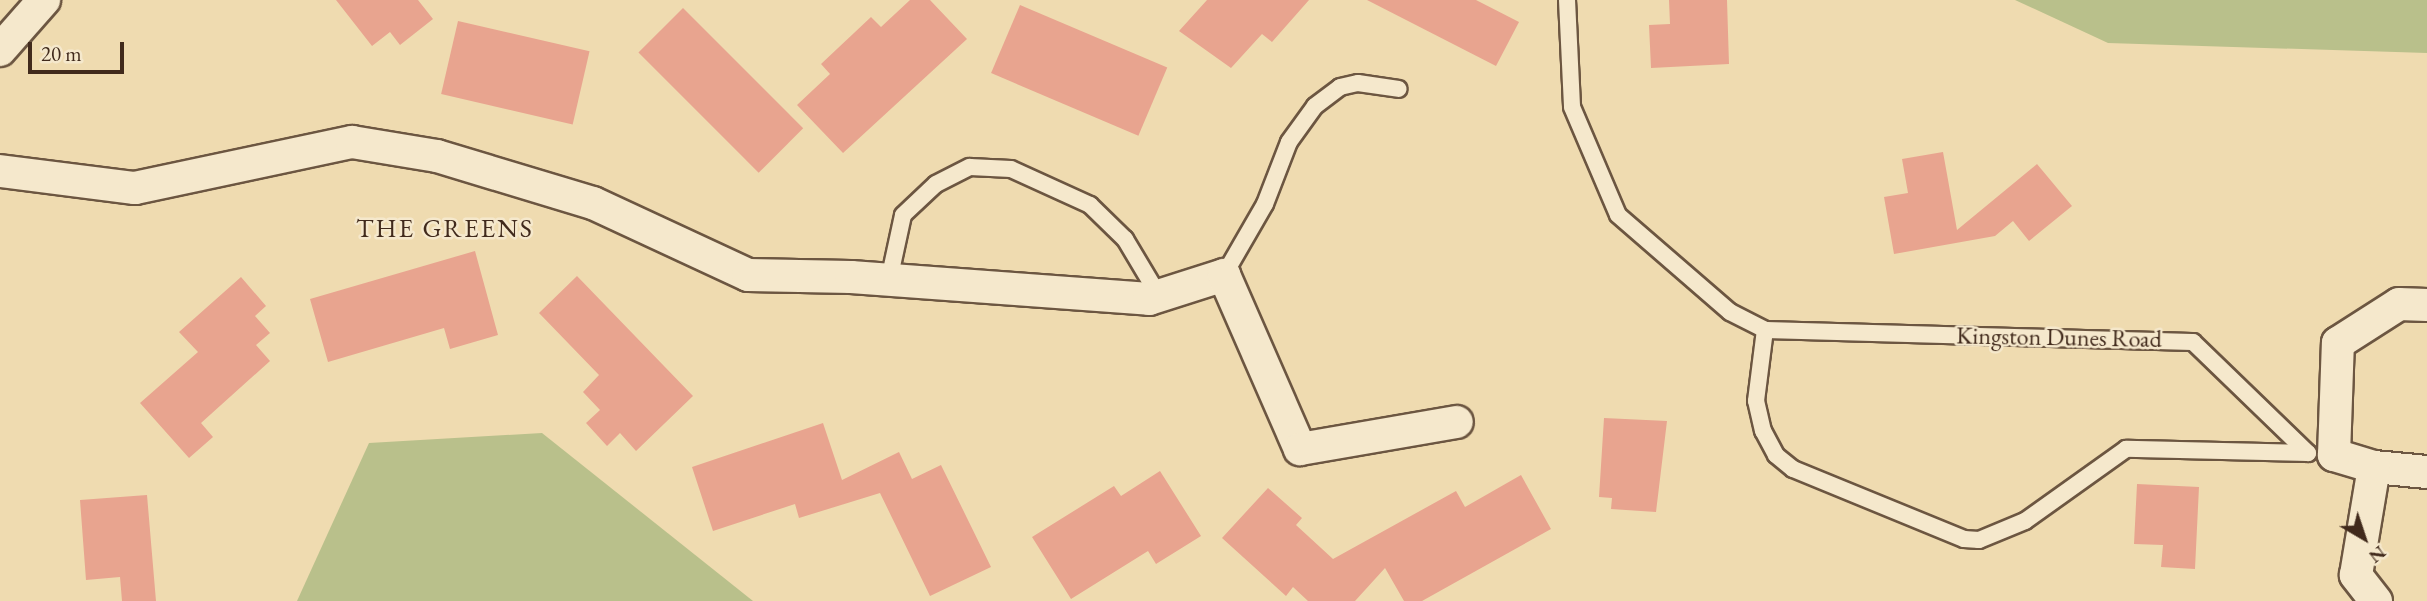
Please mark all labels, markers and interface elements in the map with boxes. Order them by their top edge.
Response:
scale bar [32,28,128,72]
text: 20 m [41,40,82,67]
district label: THE GREENS [357,213,533,245]
street label: Kingston Dunes Road [1956,321,2162,353]
north arrow [2329,503,2399,573]
text: N [2364,540,2391,569]

